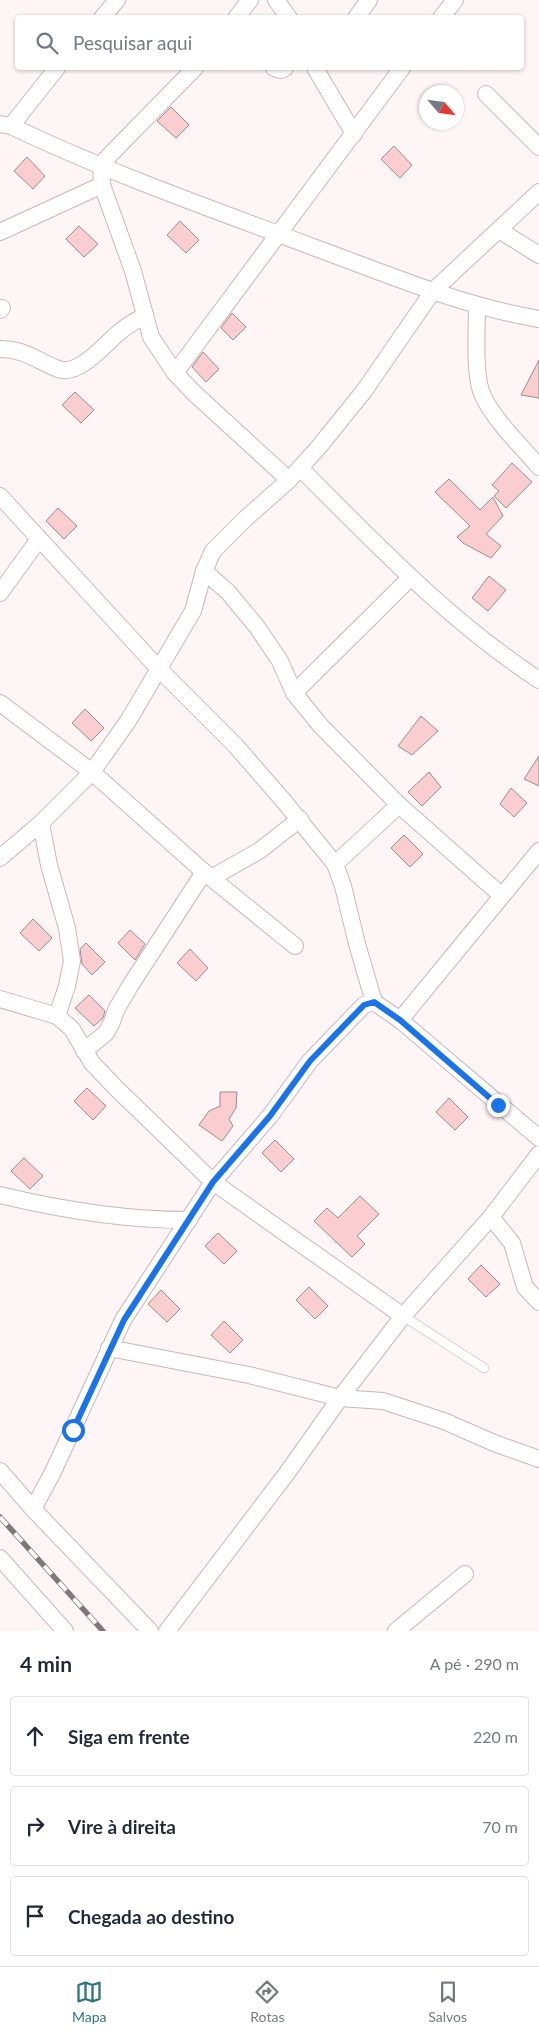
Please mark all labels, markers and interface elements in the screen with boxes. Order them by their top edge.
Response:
search box [15,15,524,70]
icon: search [33,29,61,57]
text: Pesquisar aqui [73,31,192,54]
north arrow [419,85,464,130]
route end [487,1094,510,1117]
route start [62,1419,85,1442]
text: 4 min [20,1651,72,1676]
text: A pé · 290 m [430,1654,519,1673]
icon: ahead [21,1722,49,1750]
text: Siga em frente [68,1725,190,1748]
text: 220 m [473,1727,518,1746]
icon: right [21,1812,49,1840]
text: Vire à direita [68,1815,176,1838]
text: 70 m [482,1817,518,1836]
icon: arrive [21,1902,49,1930]
text: Chegada ao destino [68,1905,234,1928]
tab: Mapa [72,1978,106,2025]
tab: Rotas [250,1978,284,2025]
tab: Salvos [428,1978,467,2025]

